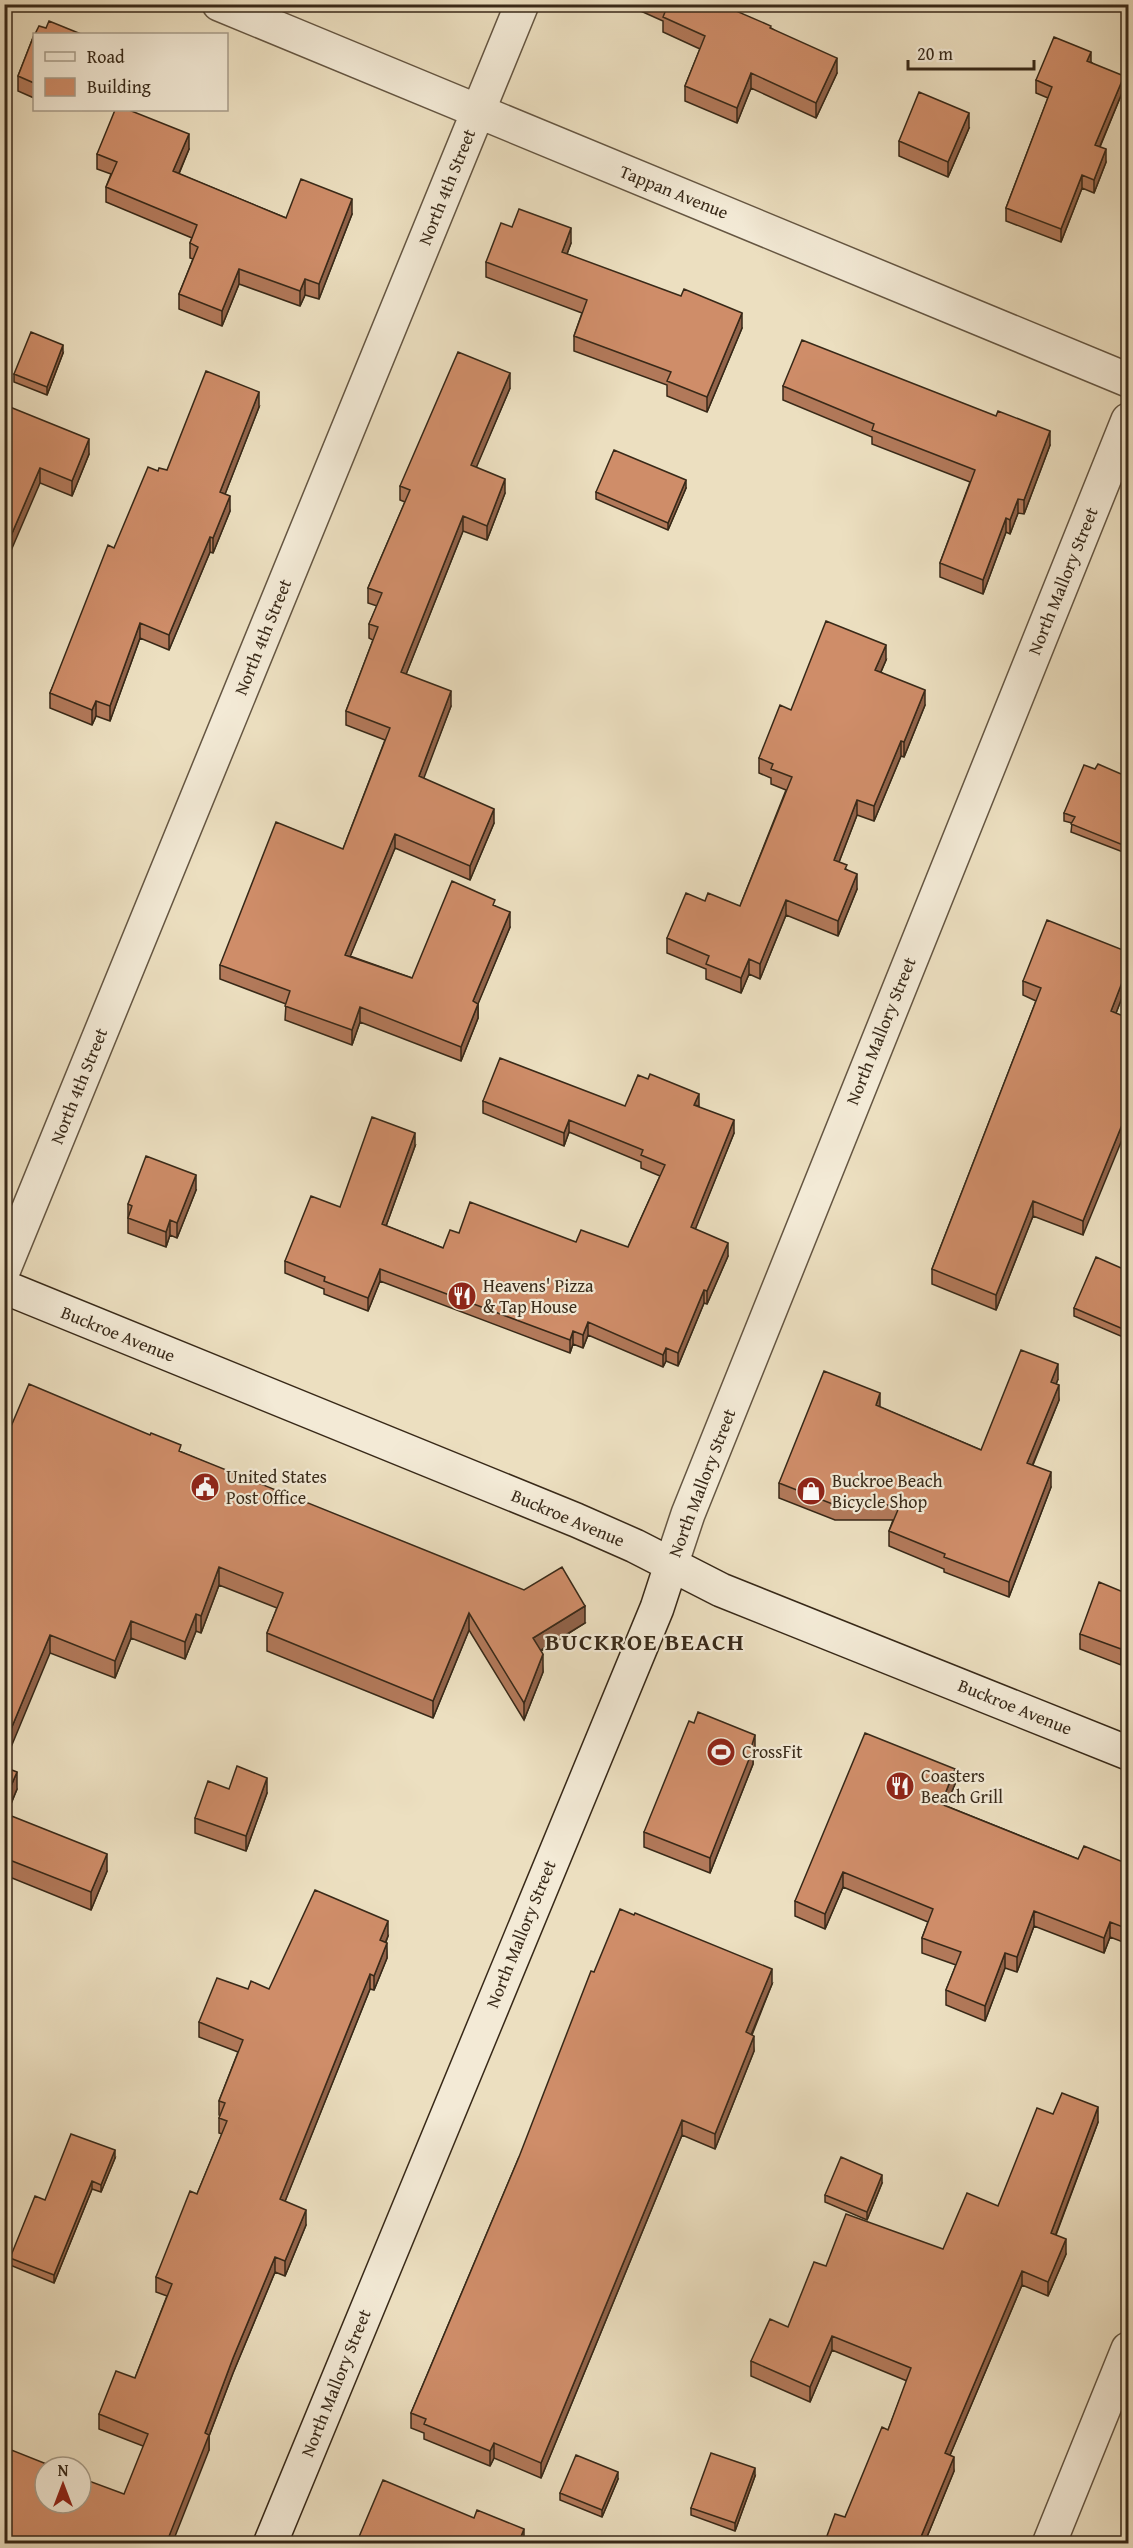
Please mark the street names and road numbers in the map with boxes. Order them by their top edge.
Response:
street label: North 4th Street [411,124,482,249]
street label: Tappan Avenue [616,157,733,226]
street label: North Mallory Street [1021,502,1105,659]
street label: North 4th Street [227,574,298,699]
street label: North Mallory Street [839,952,923,1109]
street label: North 4th Street [43,1023,114,1148]
street label: Buckroe Avenue [57,1298,179,1369]
street label: North Mallory Street [661,1404,743,1561]
street label: Buckroe Avenue [507,1482,629,1554]
street label: Buckroe Avenue [954,1671,1076,1742]
street label: North Mallory Street [479,1855,563,2012]
street label: North Mallory Street [294,2304,378,2461]

